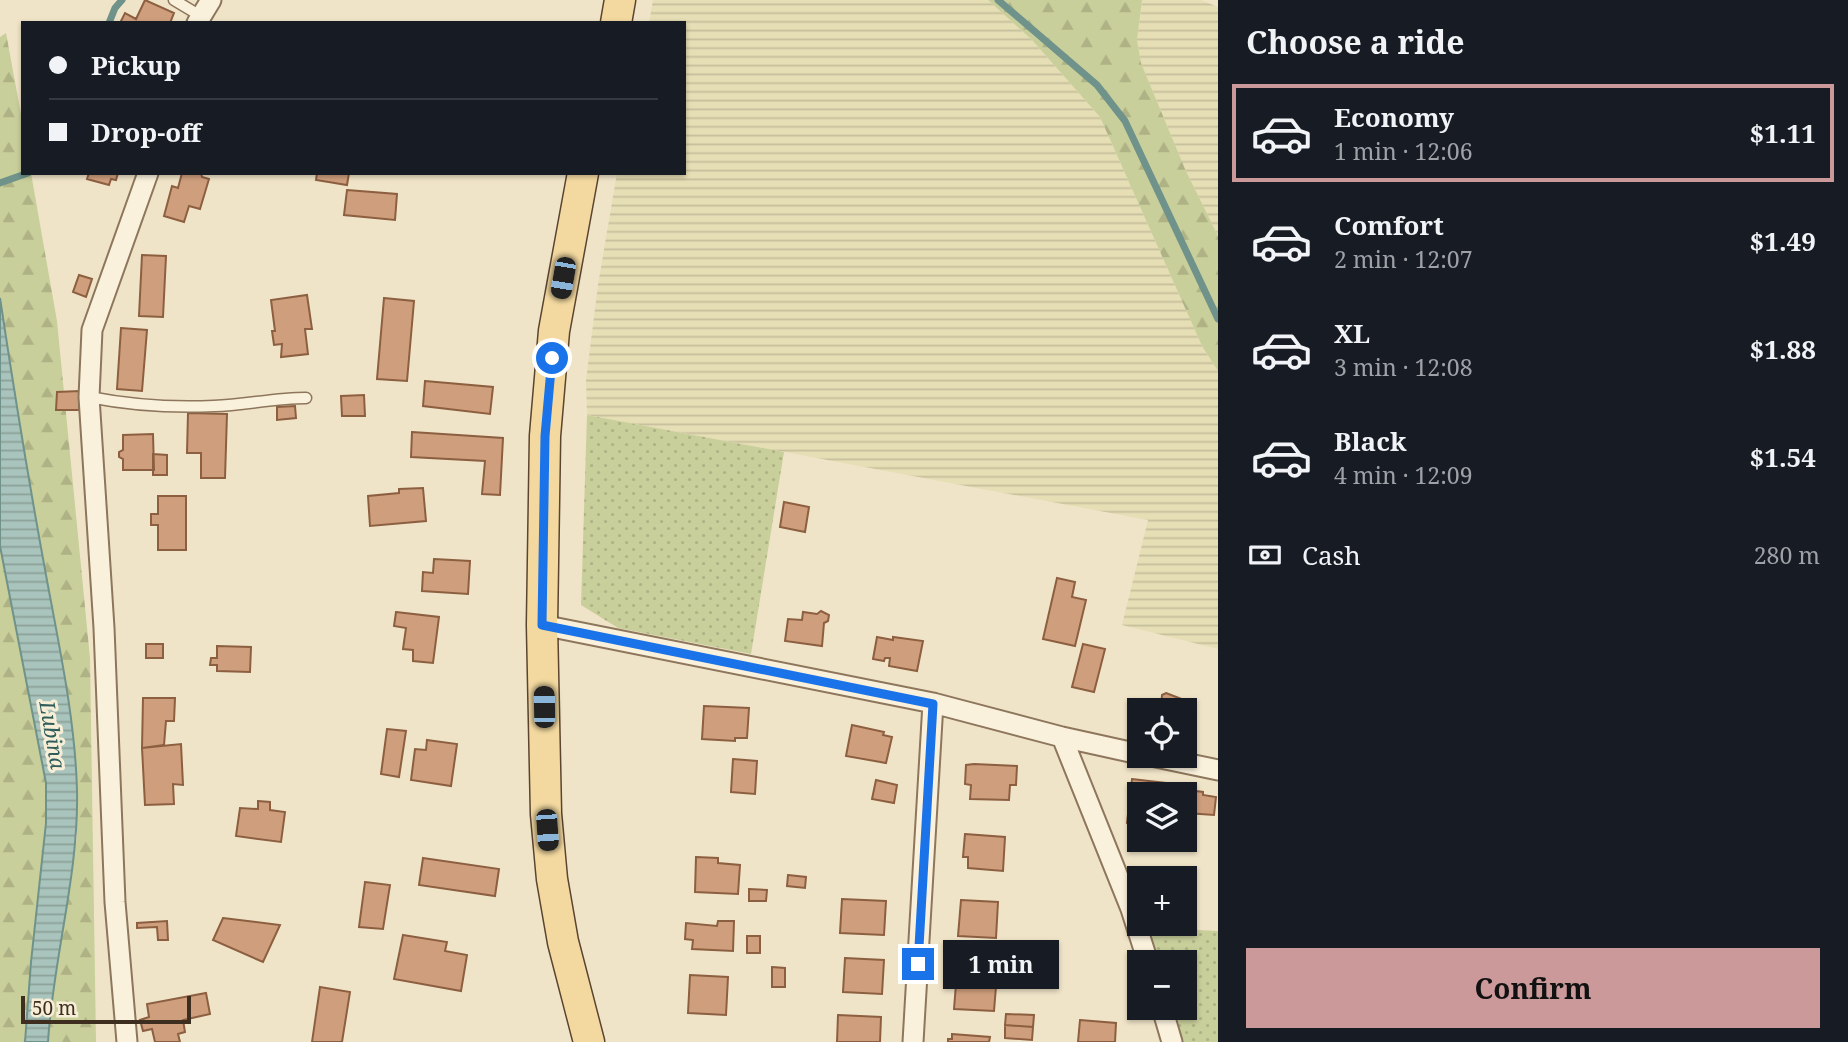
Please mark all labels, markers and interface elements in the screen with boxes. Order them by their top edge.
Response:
text: Choose a ride [1246,20,1465,63]
text: Pickup [91,47,181,83]
text: Economy [1334,99,1454,135]
icon: car [1250,102,1313,165]
text: Drop-off [91,114,201,150]
text: $1.11 [1750,115,1816,151]
text: 1 min · 12:06 [1334,135,1472,167]
text: Comfort [1334,207,1444,243]
icon: car [1250,210,1313,273]
text: $1.49 [1750,223,1816,259]
text: 2 min · 12:07 [1334,243,1472,275]
car [550,255,577,301]
text: XL [1334,315,1370,351]
icon: car [1250,318,1313,381]
text: $1.88 [1750,331,1816,367]
route start [536,342,568,374]
text: 3 min · 12:08 [1334,351,1472,383]
text: Black [1334,423,1407,459]
icon: car [1250,426,1313,489]
text: $1.54 [1750,439,1816,475]
text: 4 min · 12:09 [1334,459,1472,491]
icon: cash [1246,536,1284,574]
text: Cash [1302,537,1361,573]
text: 280 m [1754,539,1820,571]
car [534,686,555,728]
water label: Lubina [33,698,73,772]
map controls [1127,698,1197,1020]
button: locate [1127,698,1197,768]
button: layers [1127,782,1197,852]
car [536,808,559,852]
button: + [1127,866,1197,936]
callout: 1 min [942,940,1058,988]
route end [902,948,934,980]
text: 1 min [968,948,1034,980]
button: Confirm [1246,948,1820,1028]
button: − [1127,950,1197,1020]
scale bar [21,993,191,1025]
text: 50 m [32,995,76,1021]

